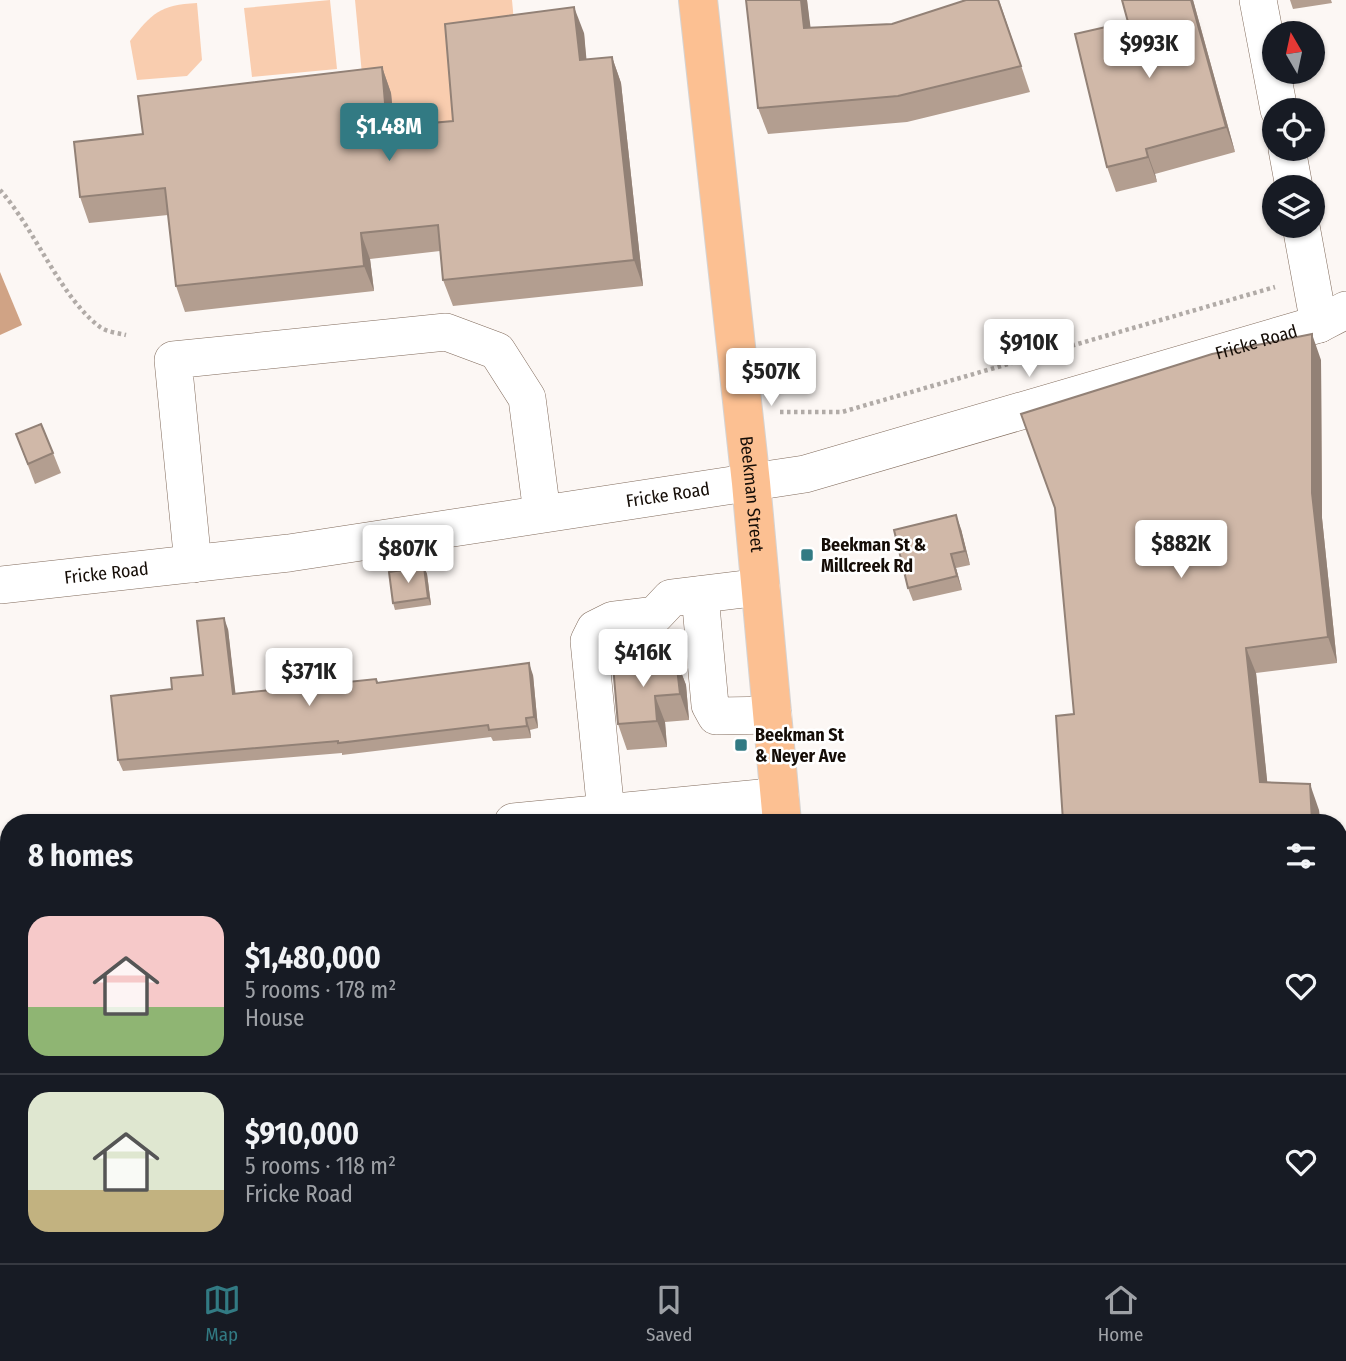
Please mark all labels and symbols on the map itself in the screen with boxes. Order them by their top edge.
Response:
pin: $993K [1100,20,1198,80]
north arrow [1262,21,1325,84]
pin: $1.48M [332,104,446,163]
pin: $910K [980,320,1078,379]
street label: Fricke Road [1213,320,1300,365]
pin: $507K [722,348,820,408]
street label: Beekman Street [735,435,768,553]
street label: Fricke Road [624,478,711,512]
pin: $882K [1132,520,1230,580]
pin: $807K [359,526,457,585]
place label: Beekman St & Millcreek Rd [821,534,927,577]
marker: Beekman St & Millcreek Rd [799,547,815,563]
street label: Fricke Road [63,558,150,589]
pin: $416K [594,630,692,689]
pin: $371K [260,648,358,708]
place label: Beekman St & Neyer Ave [755,724,846,767]
marker: Beekman St & Neyer Ave [733,737,749,753]

